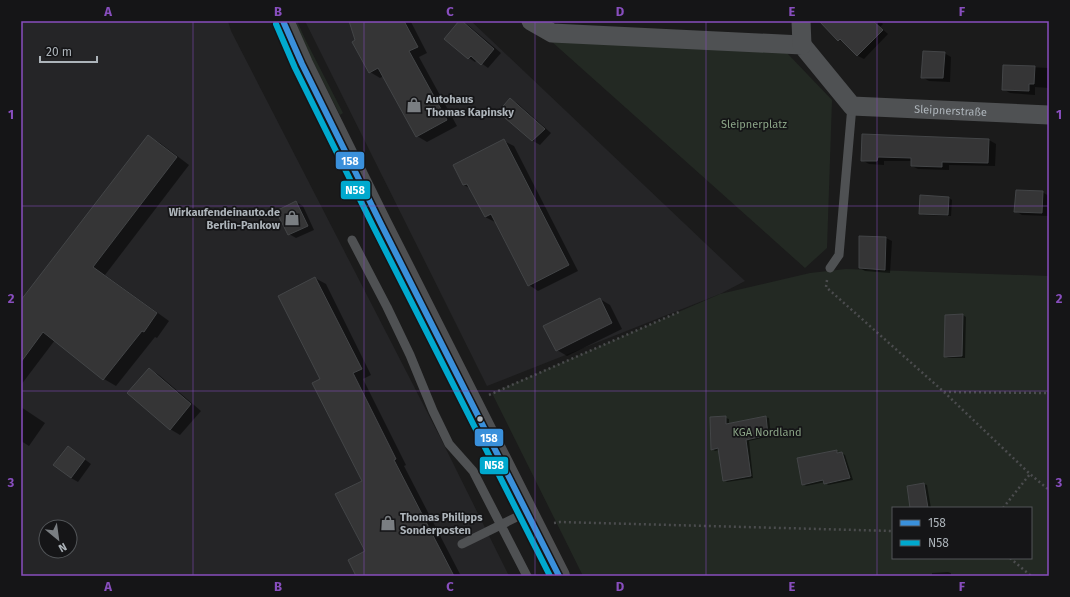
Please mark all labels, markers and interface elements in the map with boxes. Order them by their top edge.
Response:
text: A [103,4,112,19]
text: B [274,4,282,19]
text: C [446,4,454,19]
text: D [616,4,625,19]
text: E [789,4,796,19]
text: F [959,4,966,19]
scale bar [40,38,97,64]
text: 20 m [46,45,72,59]
place label: Autohaus Thomas Kapinsky [425,93,514,119]
shop icon: Autohaus Thomas Kapinsky [405,96,423,114]
street label: Sleipnerstraße [914,103,987,119]
text: 1 [8,107,14,122]
text: 1 [1056,107,1062,122]
park label: Sleipnerplatz [721,118,787,131]
line badge: 158 [335,151,365,170]
text: 158 [341,155,359,168]
line badge: N58 [340,180,371,200]
text: N58 [345,184,365,197]
place label: Wirkaufendeinauto.de Berlin-Pankow [169,206,281,232]
shop icon: Wirkaufendeinauto.de Berlin-Pankow [283,209,301,227]
text: 2 [8,291,15,306]
text: 2 [1056,291,1063,306]
unlabelled marker [475,414,485,424]
park label: KGA Nordland [732,426,802,439]
line badge: 158 [474,428,504,447]
text: 158 [480,432,498,445]
line badge: N58 [479,456,509,475]
text: N58 [484,459,504,472]
text: 3 [7,475,15,490]
text: 3 [1055,475,1063,490]
legend [892,507,1032,559]
place label: Thomas Philipps Sonderposten [400,511,483,537]
shop icon: Thomas Philipps Sonderposten [379,514,397,532]
text: 158 [928,516,946,530]
north arrow [38,519,78,559]
text: N58 [928,536,949,550]
text: N [56,540,69,555]
text: A [103,579,112,594]
text: B [274,579,282,594]
text: C [446,579,454,594]
text: D [616,579,625,594]
text: E [789,579,796,594]
text: F [959,579,966,594]

